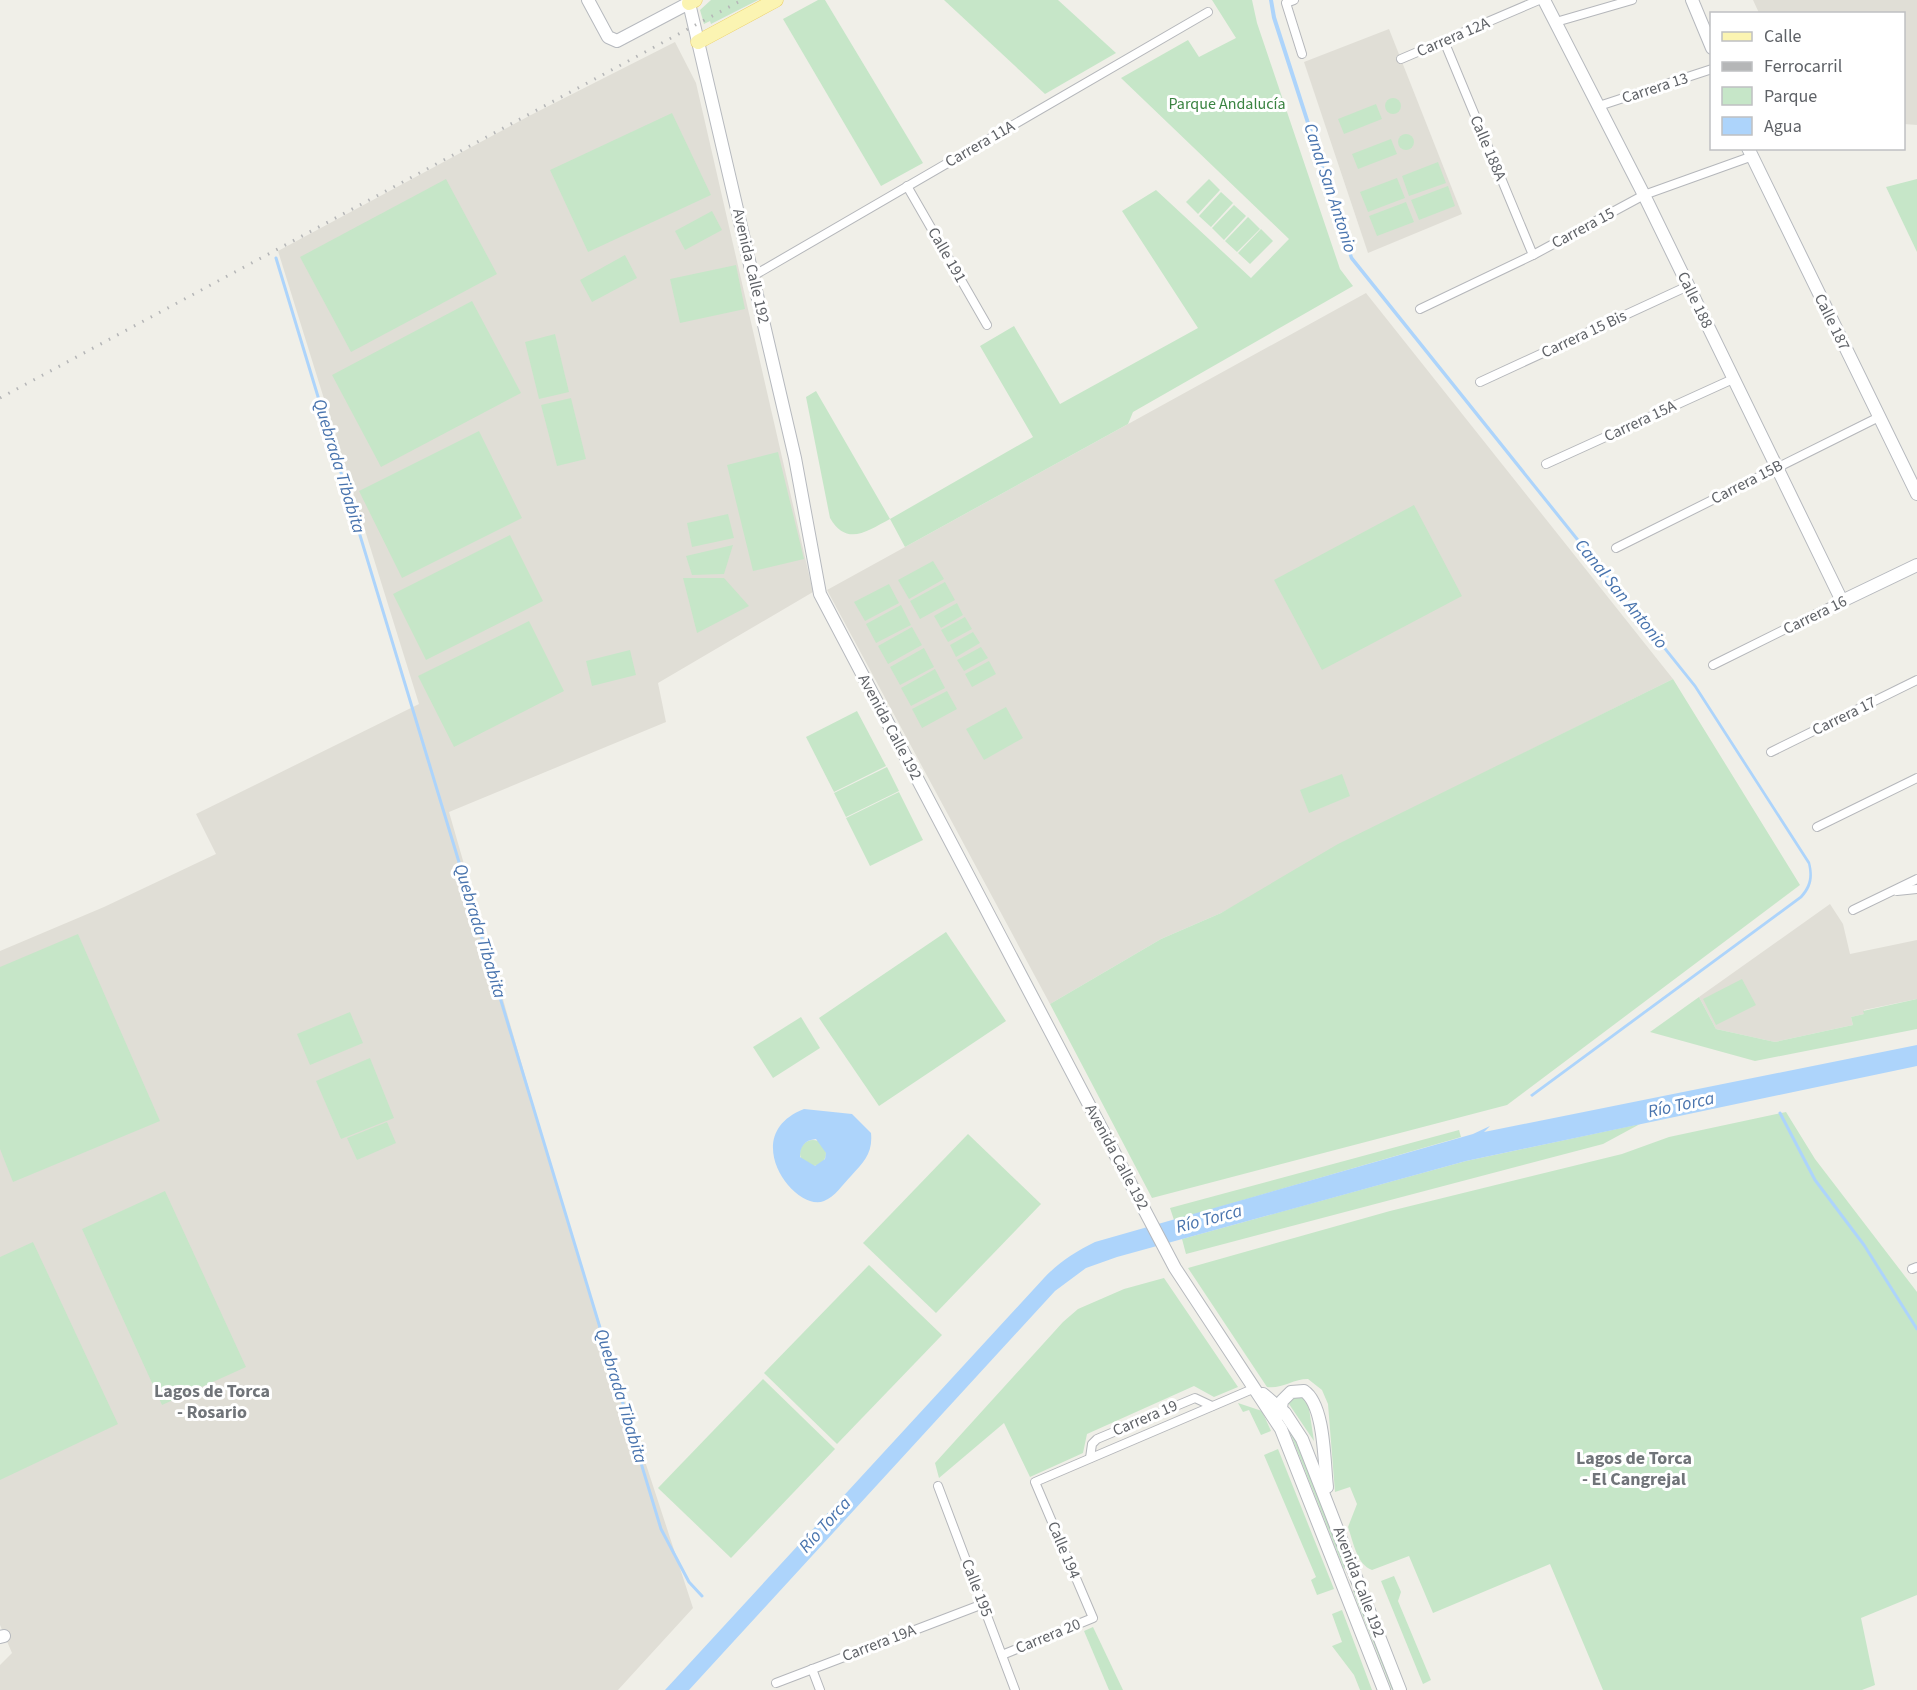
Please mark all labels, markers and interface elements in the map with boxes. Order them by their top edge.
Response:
street label: Carrera 12A [1413,12,1493,62]
legend [1710,12,1905,150]
text: Calle [1764,24,1802,49]
text: Ferrocarril [1764,54,1842,79]
street label: Carrera 13 [1619,67,1691,109]
text: Parque [1764,84,1817,109]
park label: Parque Andalucía [1168,93,1286,115]
street label: Calle 188A [1464,112,1512,184]
text: Agua [1764,114,1802,139]
street label: Carrera 11A [941,115,1019,173]
water label: Canal San Antonio [1297,120,1363,256]
street label: Carrera 15 [1548,202,1618,254]
street label: Avenida Calle 192 [727,206,775,326]
street label: Calle 191 [922,223,972,287]
street label: Calle 188 [1672,268,1718,332]
street label: Calle 187 [1809,290,1855,354]
street label: Carrera 15 Bis [1538,305,1630,363]
street label: Carrera 15A [1600,395,1680,447]
water label: Quebrada Tibabita [307,396,371,537]
street label: Carrera 15B [1707,455,1787,509]
water label: Canal San Antonio [1569,534,1673,654]
street label: Carrera 16 [1779,590,1851,640]
street label: Avenida Calle 192 [853,670,927,784]
street label: Carrera 17 [1808,691,1880,741]
water label: Quebrada Tibabita [448,861,512,1002]
water label: Río Torca [1645,1086,1717,1124]
street label: Avenida Calle 192 [1080,1100,1154,1214]
water label: Río Torca [1173,1198,1245,1240]
water label: Quebrada Tibabita [589,1326,653,1467]
district label: Lagos de Torca - Rosario [154,1379,270,1425]
street label: Carrera 19 [1109,1394,1181,1441]
district label: Lagos de Torca - El Cangrejal [1576,1446,1692,1492]
water label: Río Torca [793,1491,857,1558]
street label: Calle 194 [1042,1518,1086,1582]
street label: Avenida Calle 192 [1328,1523,1390,1641]
street label: Calle 195 [956,1556,998,1620]
street label: Carrera 20 [1012,1613,1084,1659]
street label: Carrera 19A [839,1619,919,1667]

